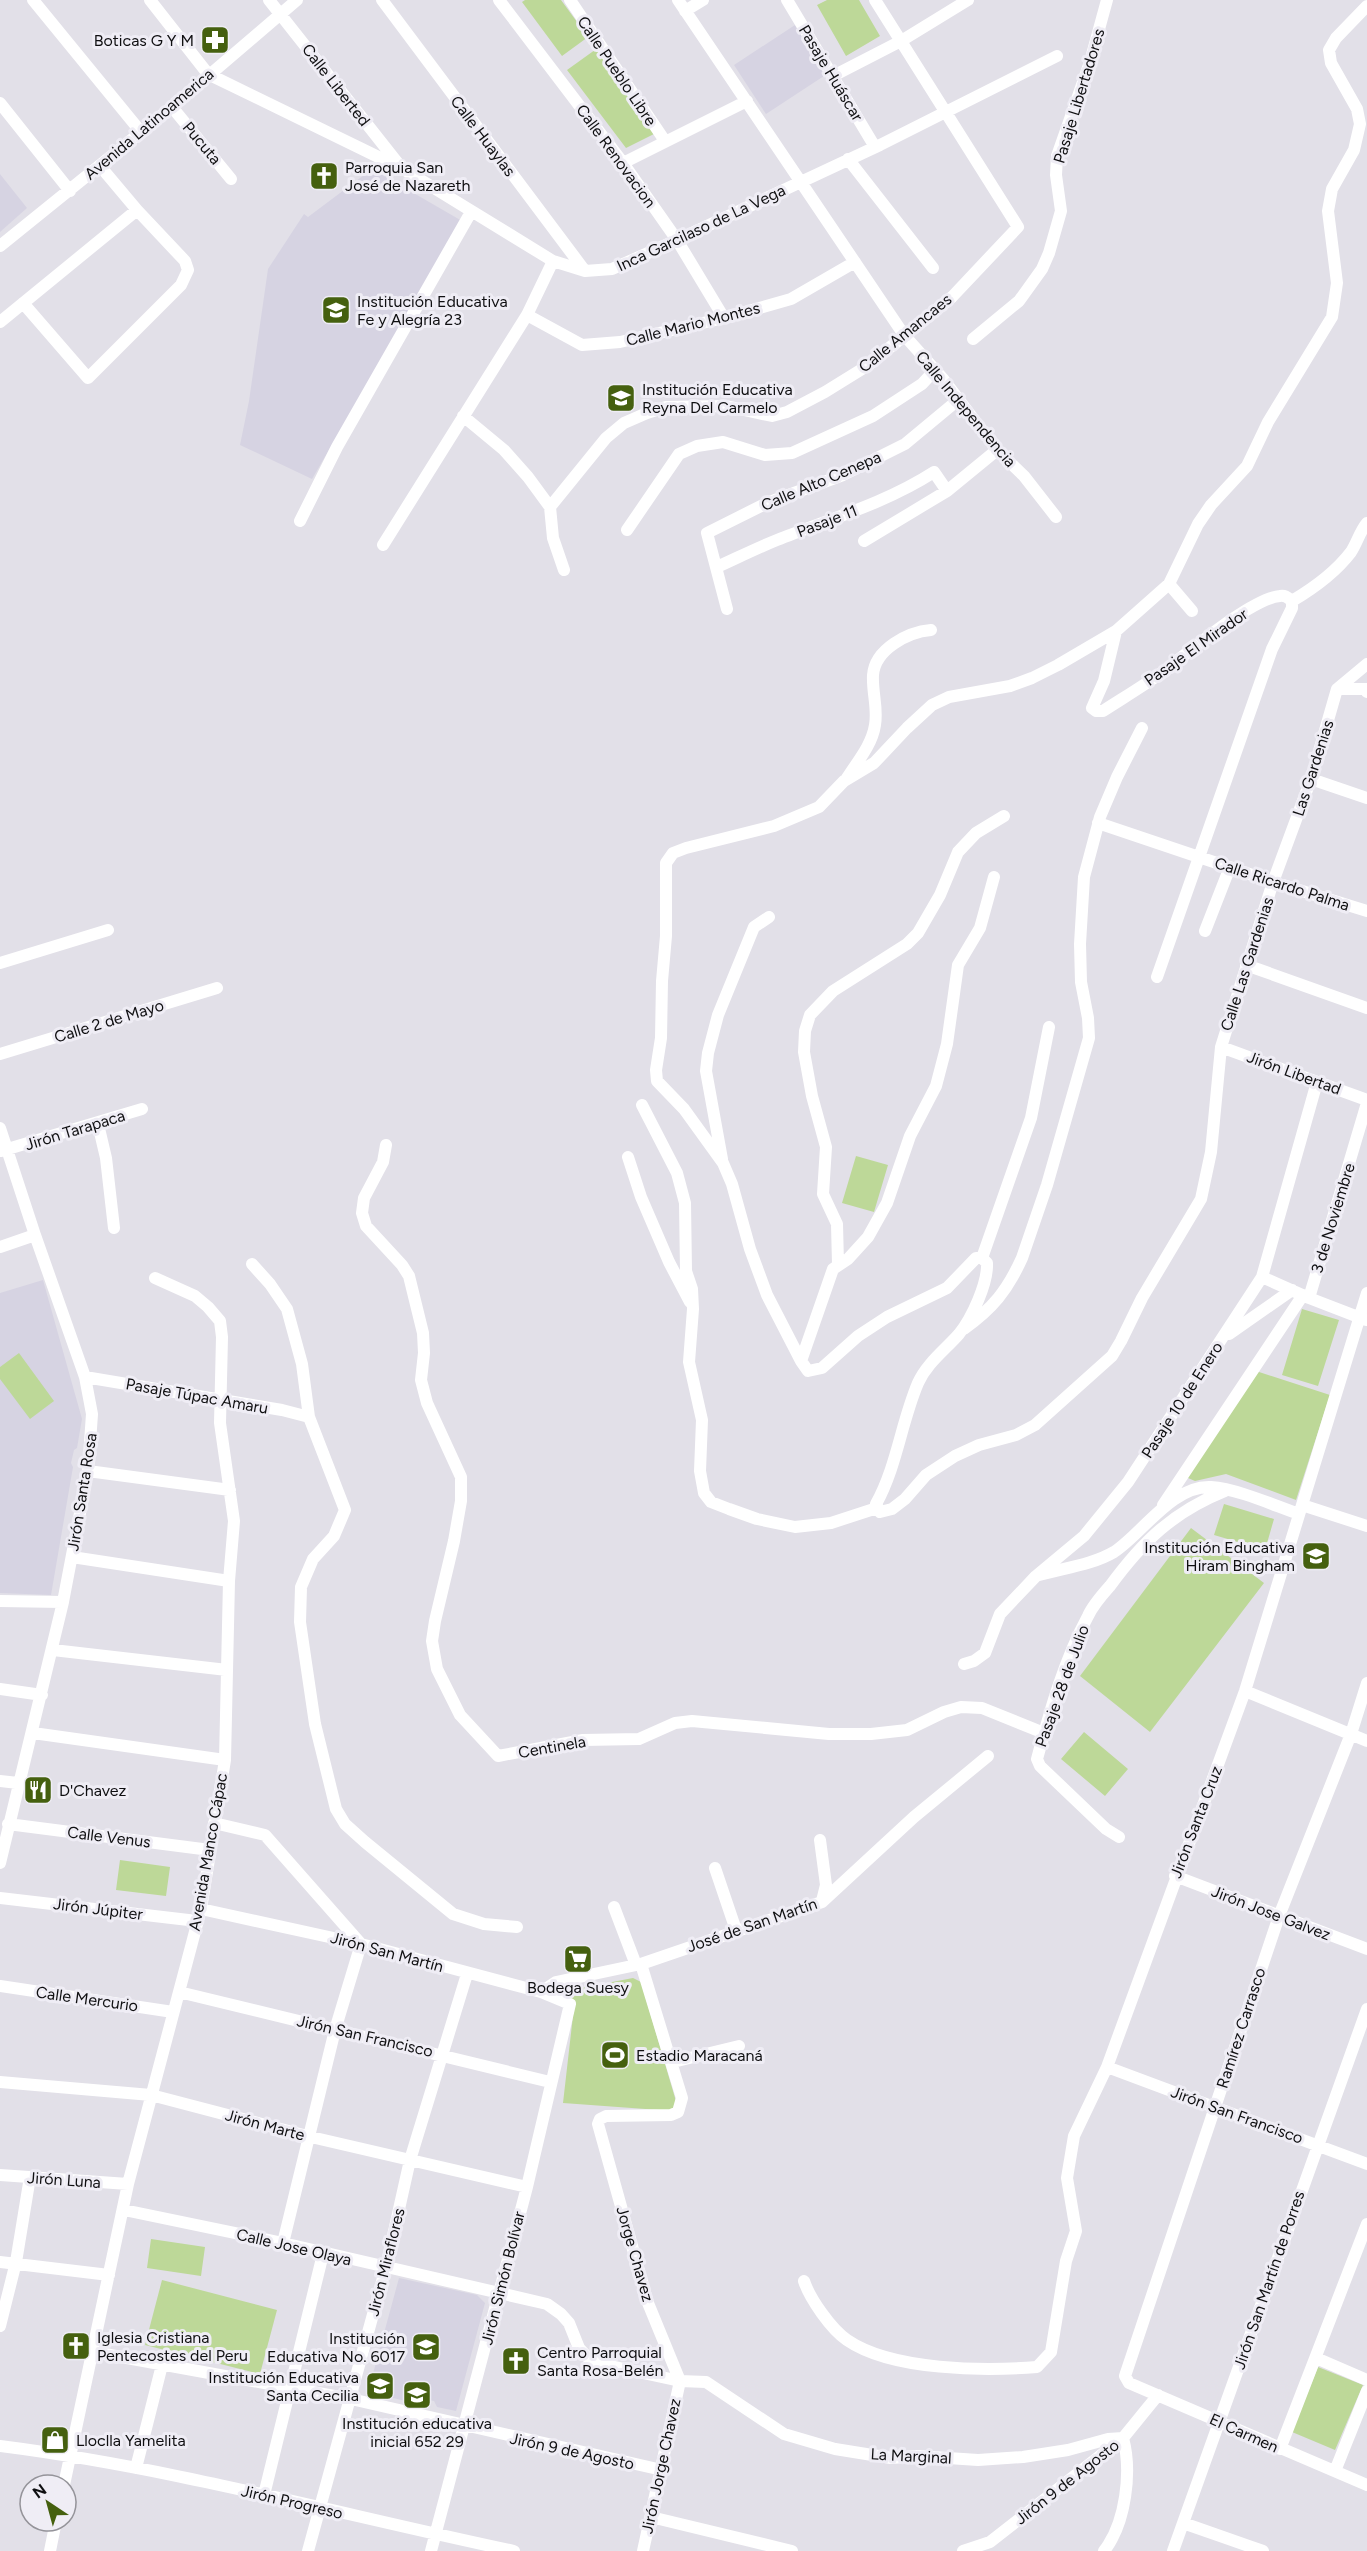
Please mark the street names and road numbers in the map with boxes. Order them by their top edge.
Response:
street label: Calle Pueblo Libre [573,13,661,130]
street label: Pasaje Huáscar [795,22,867,125]
street label: Pasaje Libertadores [1049,26,1109,166]
street label: Calle Liberted [298,40,374,130]
street label: Avenida Latinoamerica [81,64,217,184]
street label: Calle Huaylas [447,92,519,180]
street label: Calle Renovacion [572,101,660,211]
street label: Pucuta [179,118,225,168]
street label: Inca Garcilaso de La Vega [614,181,788,275]
street label: Calle Amancaes [855,290,955,376]
street label: Calle Mario Montes [624,298,762,350]
street label: Calle Independencia [912,347,1020,471]
street label: Calle Alto Cenepa [758,447,884,515]
street label: Pasaje 11 [794,501,860,541]
street label: Pasaje El Mirador [1141,604,1252,690]
street label: Las Gardenias [1289,718,1337,818]
street label: Calle Ricardo Palma [1212,853,1352,915]
street label: Calle Las Gardenias [1216,895,1278,1033]
street label: Calle 2 de Mayo [52,995,166,1047]
street label: Jirón Libertad [1244,1047,1344,1099]
street label: Jirón Tarapaca [23,1106,127,1154]
street label: 3 de Noviembre [1307,1160,1359,1275]
street label: Pasaje 10 de Enero [1137,1338,1227,1462]
street label: Pasaje Túpac Amaru [124,1374,270,1418]
street label: Jirón Santa Rosa [63,1432,101,1552]
street label: Pasaje 28 de Julio [1031,1622,1093,1750]
street label: Centinela [517,1732,587,1762]
street label: Jirón Santa Cruz [1166,1763,1226,1881]
street label: Avenida Manco Cápac [185,1771,231,1932]
street label: Calle Venus [66,1822,152,1852]
street label: Jirón Jose Galvez [1209,1882,1333,1944]
street label: Jirón Júpiter [52,1894,144,1924]
street label: José de San Martín [684,1894,820,1956]
street label: Jirón San Martín [328,1928,446,1976]
street label: Ramírez Carrasco [1213,1965,1269,2091]
street label: Calle Mercurio [35,1982,139,2016]
street label: Jirón San Francisco [295,2011,435,2061]
street label: Jirón San Francisco [1168,2082,1306,2148]
street label: Jirón Marte [223,2105,307,2145]
street label: Jirón Luna [26,2168,102,2192]
street label: Jirón San Martín de Porres [1229,2188,1309,2372]
street label: Jorge Chavez [612,2204,658,2304]
street label: Jirón Miraflores [363,2206,409,2318]
street label: Jirón Simón Bolívar [477,2209,529,2347]
street label: Calle Jose Olaya [235,2225,353,2269]
street label: Jirón Jorge Chavez [637,2397,685,2535]
street label: El Carmen [1207,2409,1281,2457]
street label: Jirón 9 de Agosto [508,2429,636,2473]
street label: Jirón 9 de Agosto [1011,2436,1123,2528]
street label: La Marginal [870,2444,952,2468]
street label: Jirón Progreso [239,2481,345,2523]

